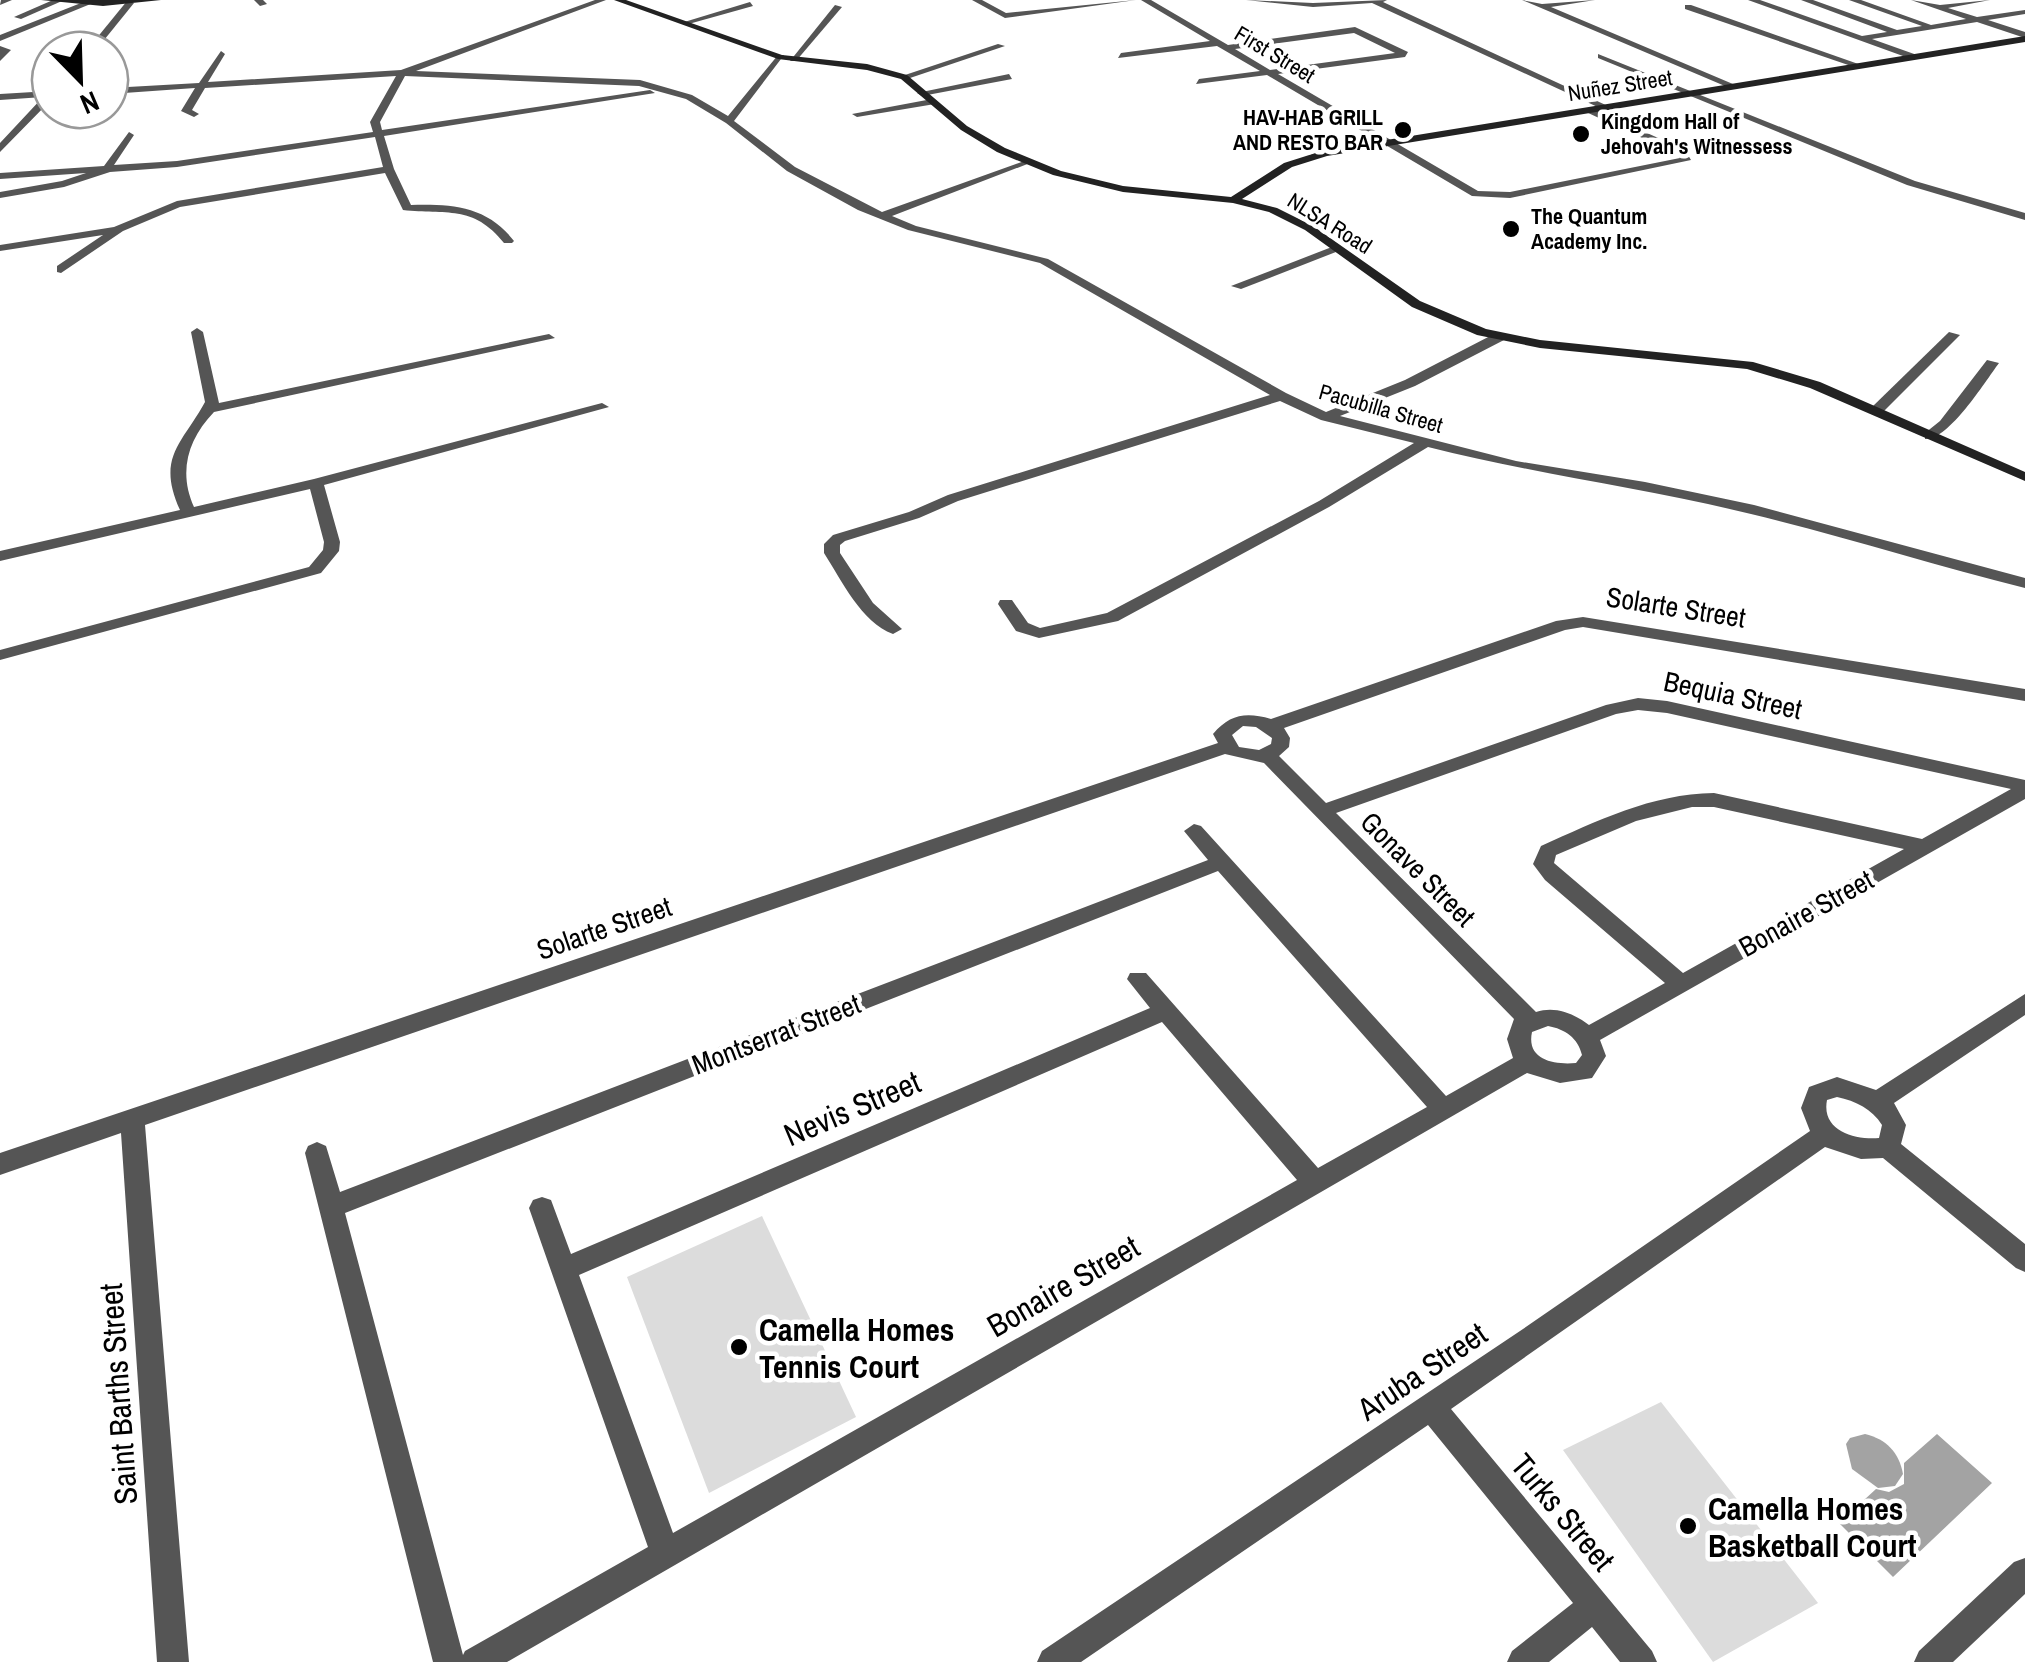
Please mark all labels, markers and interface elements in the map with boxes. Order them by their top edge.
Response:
street label: First Street [1229,18,1321,90]
north arrow [30,30,130,130]
street label: Nuñez Street [1566,62,1674,108]
text: N [75,82,105,124]
place label: HAV-HAB GRILL AND RESTO BAR [1233,102,1383,157]
place label: Kingdom Hall of Jehovah's Witnessess [1601,106,1793,161]
marker: HAV-HAB GRILL AND RESTO BAR [1392,119,1414,141]
marker: Kingdom Hall of Jehovah's Witnessess [1570,123,1592,145]
street label: NLSA Road [1282,185,1378,261]
place label: The Quantum Academy Inc. [1531,201,1647,256]
marker: The Quantum Academy Inc. [1500,218,1522,240]
street label: Pacubilla Street [1316,376,1446,440]
street label: Solarte Street [1604,577,1748,637]
street label: Bequia Street [1660,662,1806,728]
street label: Gonave Street [1352,803,1484,935]
street label: Bonaire Street [1732,860,1880,966]
street label: Solarte Street [531,887,677,969]
street label: Montserrat Street [686,984,866,1084]
street label: Nevis Street [777,1060,927,1156]
street label: Bonaire Street [979,1225,1147,1347]
street label: Saint Barths Street [89,1282,147,1506]
place label: Camella Homes Tennis Court [759,1308,954,1388]
street label: Aruba Street [1348,1312,1495,1431]
marker: Camella Homes Tennis Court [728,1336,750,1358]
street label: Turks Street [1501,1444,1625,1580]
place label: Camella Homes Basketball Court [1708,1487,1917,1567]
marker: Camella Homes Basketball Court [1677,1515,1699,1537]

